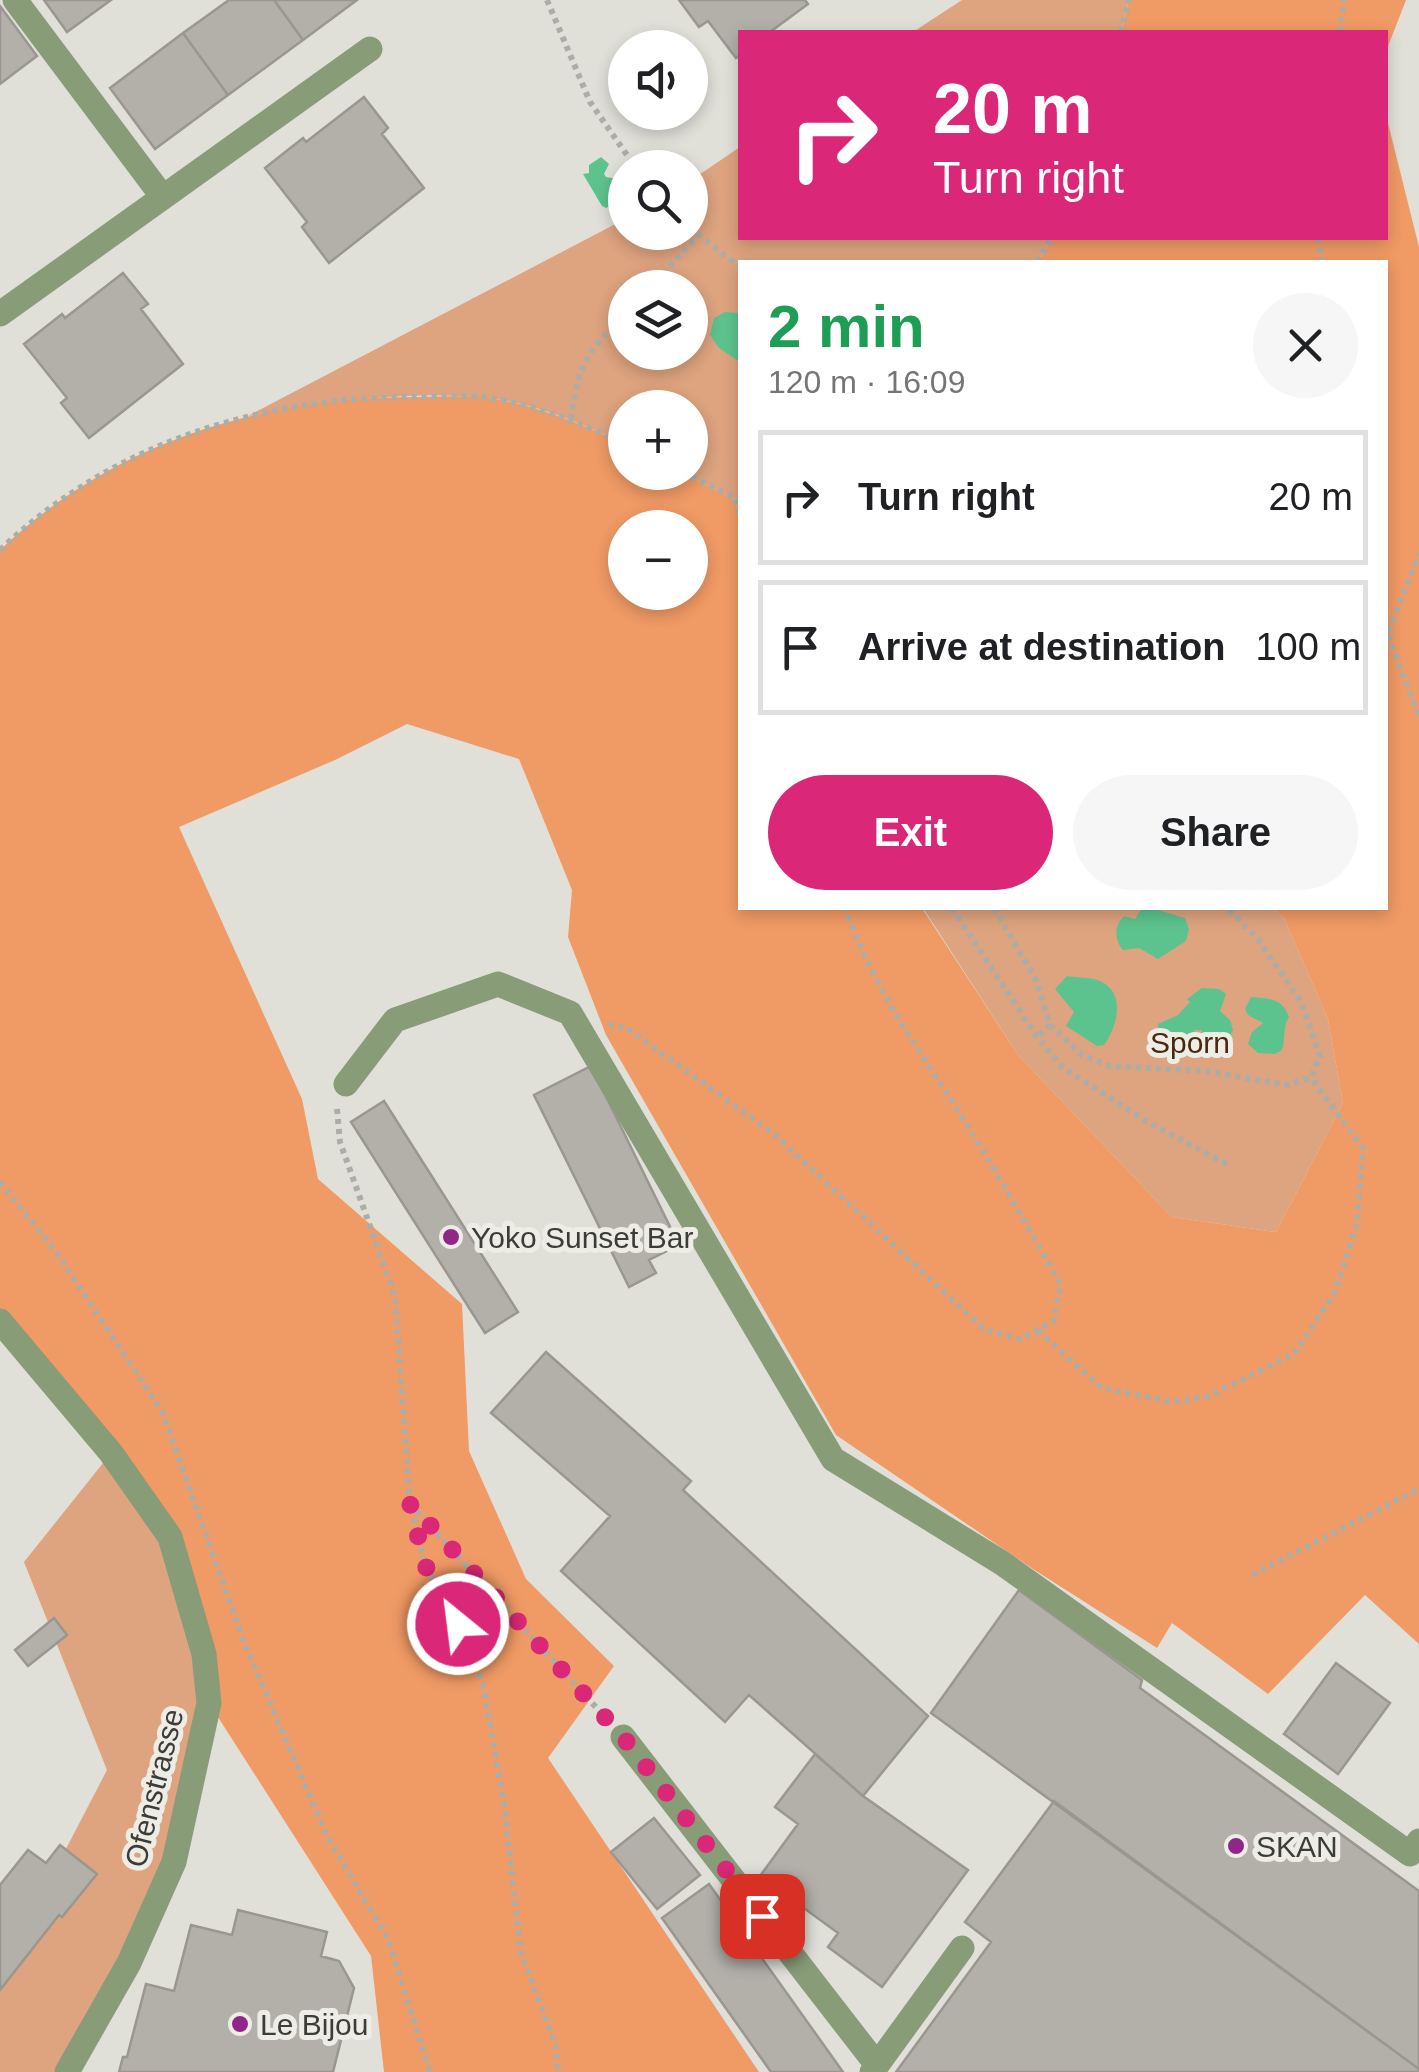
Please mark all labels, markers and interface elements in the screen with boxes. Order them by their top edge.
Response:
map controls [608,30,708,610]
button: sound [608,30,708,130]
icon: right [768,70,898,200]
text: 20 m [933,70,1093,148]
button: search [608,150,708,250]
text: Turn right [933,152,1124,203]
button: layers [608,270,708,370]
text: 2 min [768,293,925,360]
button: close [1253,293,1358,398]
text: 120 m · 16:09 [768,364,965,400]
button: + [608,390,708,490]
icon: right [773,470,828,525]
text: Turn right [858,476,1035,518]
text: 20 m [1269,476,1353,518]
button: − [608,510,708,610]
icon: arrive [773,620,828,675]
text: Arrive at destination [858,626,1225,668]
text: 100 m [1255,626,1361,668]
button: Exit [768,775,1053,890]
button: Share [1073,775,1358,890]
park label: Sporn [1150,1026,1230,1059]
place label: Yoko Sunset Bar [471,1221,693,1254]
marker: Yoko Sunset Bar [440,1226,462,1248]
position arrow [406,1572,510,1676]
street label: Ofenstrasse [118,1706,190,1870]
place label: SKAN [1256,1830,1338,1863]
marker: SKAN [1225,1835,1247,1857]
pin [720,1874,805,1959]
icon: arrive [735,1889,790,1944]
place label: Le Bijou [260,2008,368,2041]
marker: Le Bijou [229,2013,251,2035]

